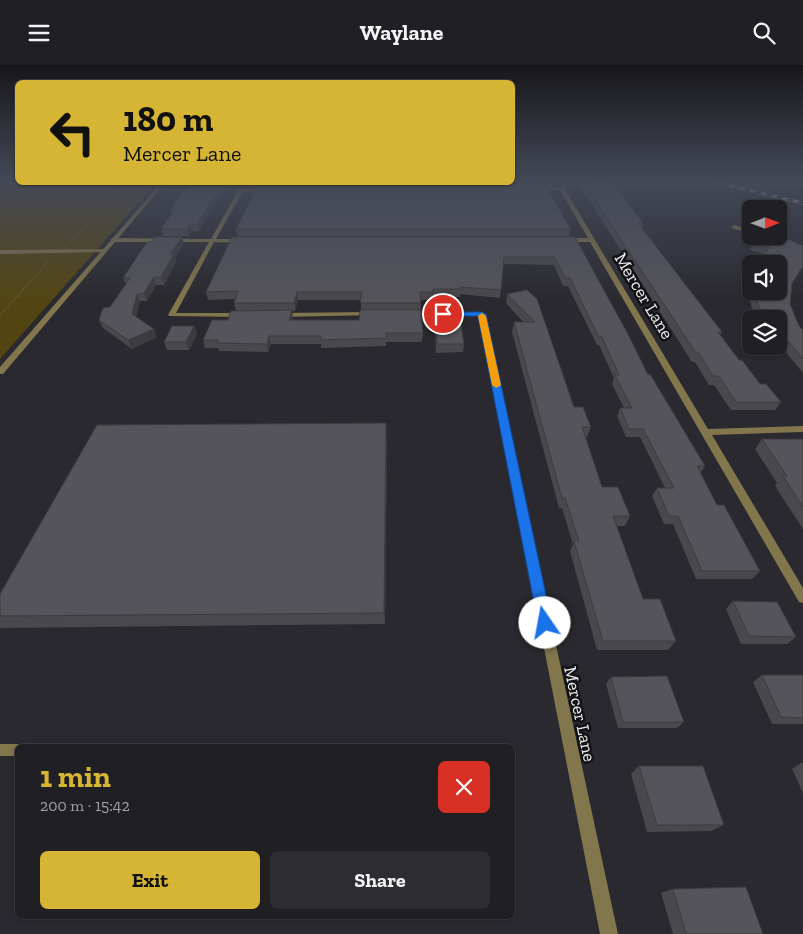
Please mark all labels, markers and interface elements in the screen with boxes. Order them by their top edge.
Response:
icon: menu [25,19,53,47]
text: Waylane [360,19,443,46]
icon: search [750,19,778,47]
text: 180 m [123,98,213,140]
icon: left [40,100,105,165]
text: Mercer Lane [123,140,241,167]
north arrow [742,200,788,245]
map controls [742,200,787,355]
street label: Mercer Lane [610,249,678,343]
button: sound [742,255,787,300]
pin [422,293,464,335]
icon: arrive [429,300,457,328]
button: layers [742,310,787,355]
position arrow [518,596,570,648]
street label: Mercer Lane [559,664,601,764]
text: 1 min [40,759,111,795]
button: close [438,761,490,813]
text: 200 m · 15:42 [40,796,130,815]
button: Exit [40,851,260,909]
button: Share [270,851,490,909]

